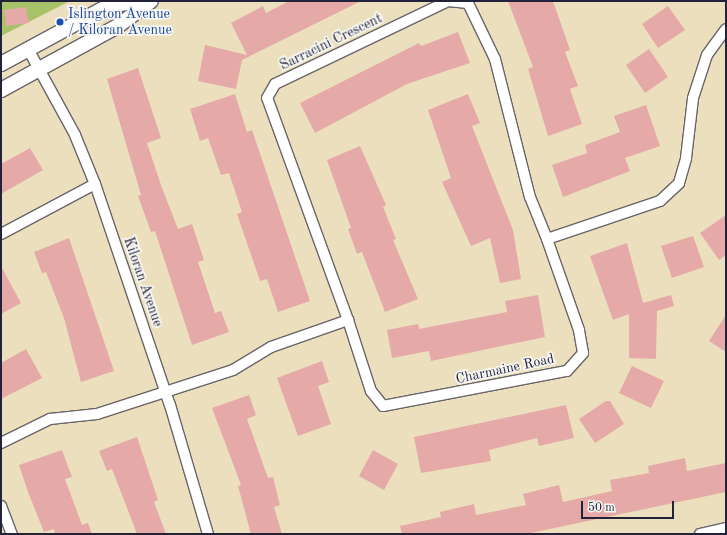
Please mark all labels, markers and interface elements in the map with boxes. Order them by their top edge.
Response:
place label: Islington Avenue / Kiloran Avenue [68,6,172,38]
street label: Sarracini Crescent [277,10,385,74]
marker: Islington Avenue / Kiloran Avenue [55,17,65,27]
street label: Kiloran Avenue [120,235,166,329]
street label: Charmaine Road [454,350,556,388]
scale bar [583,493,676,519]
text: 50 m [588,502,615,514]

